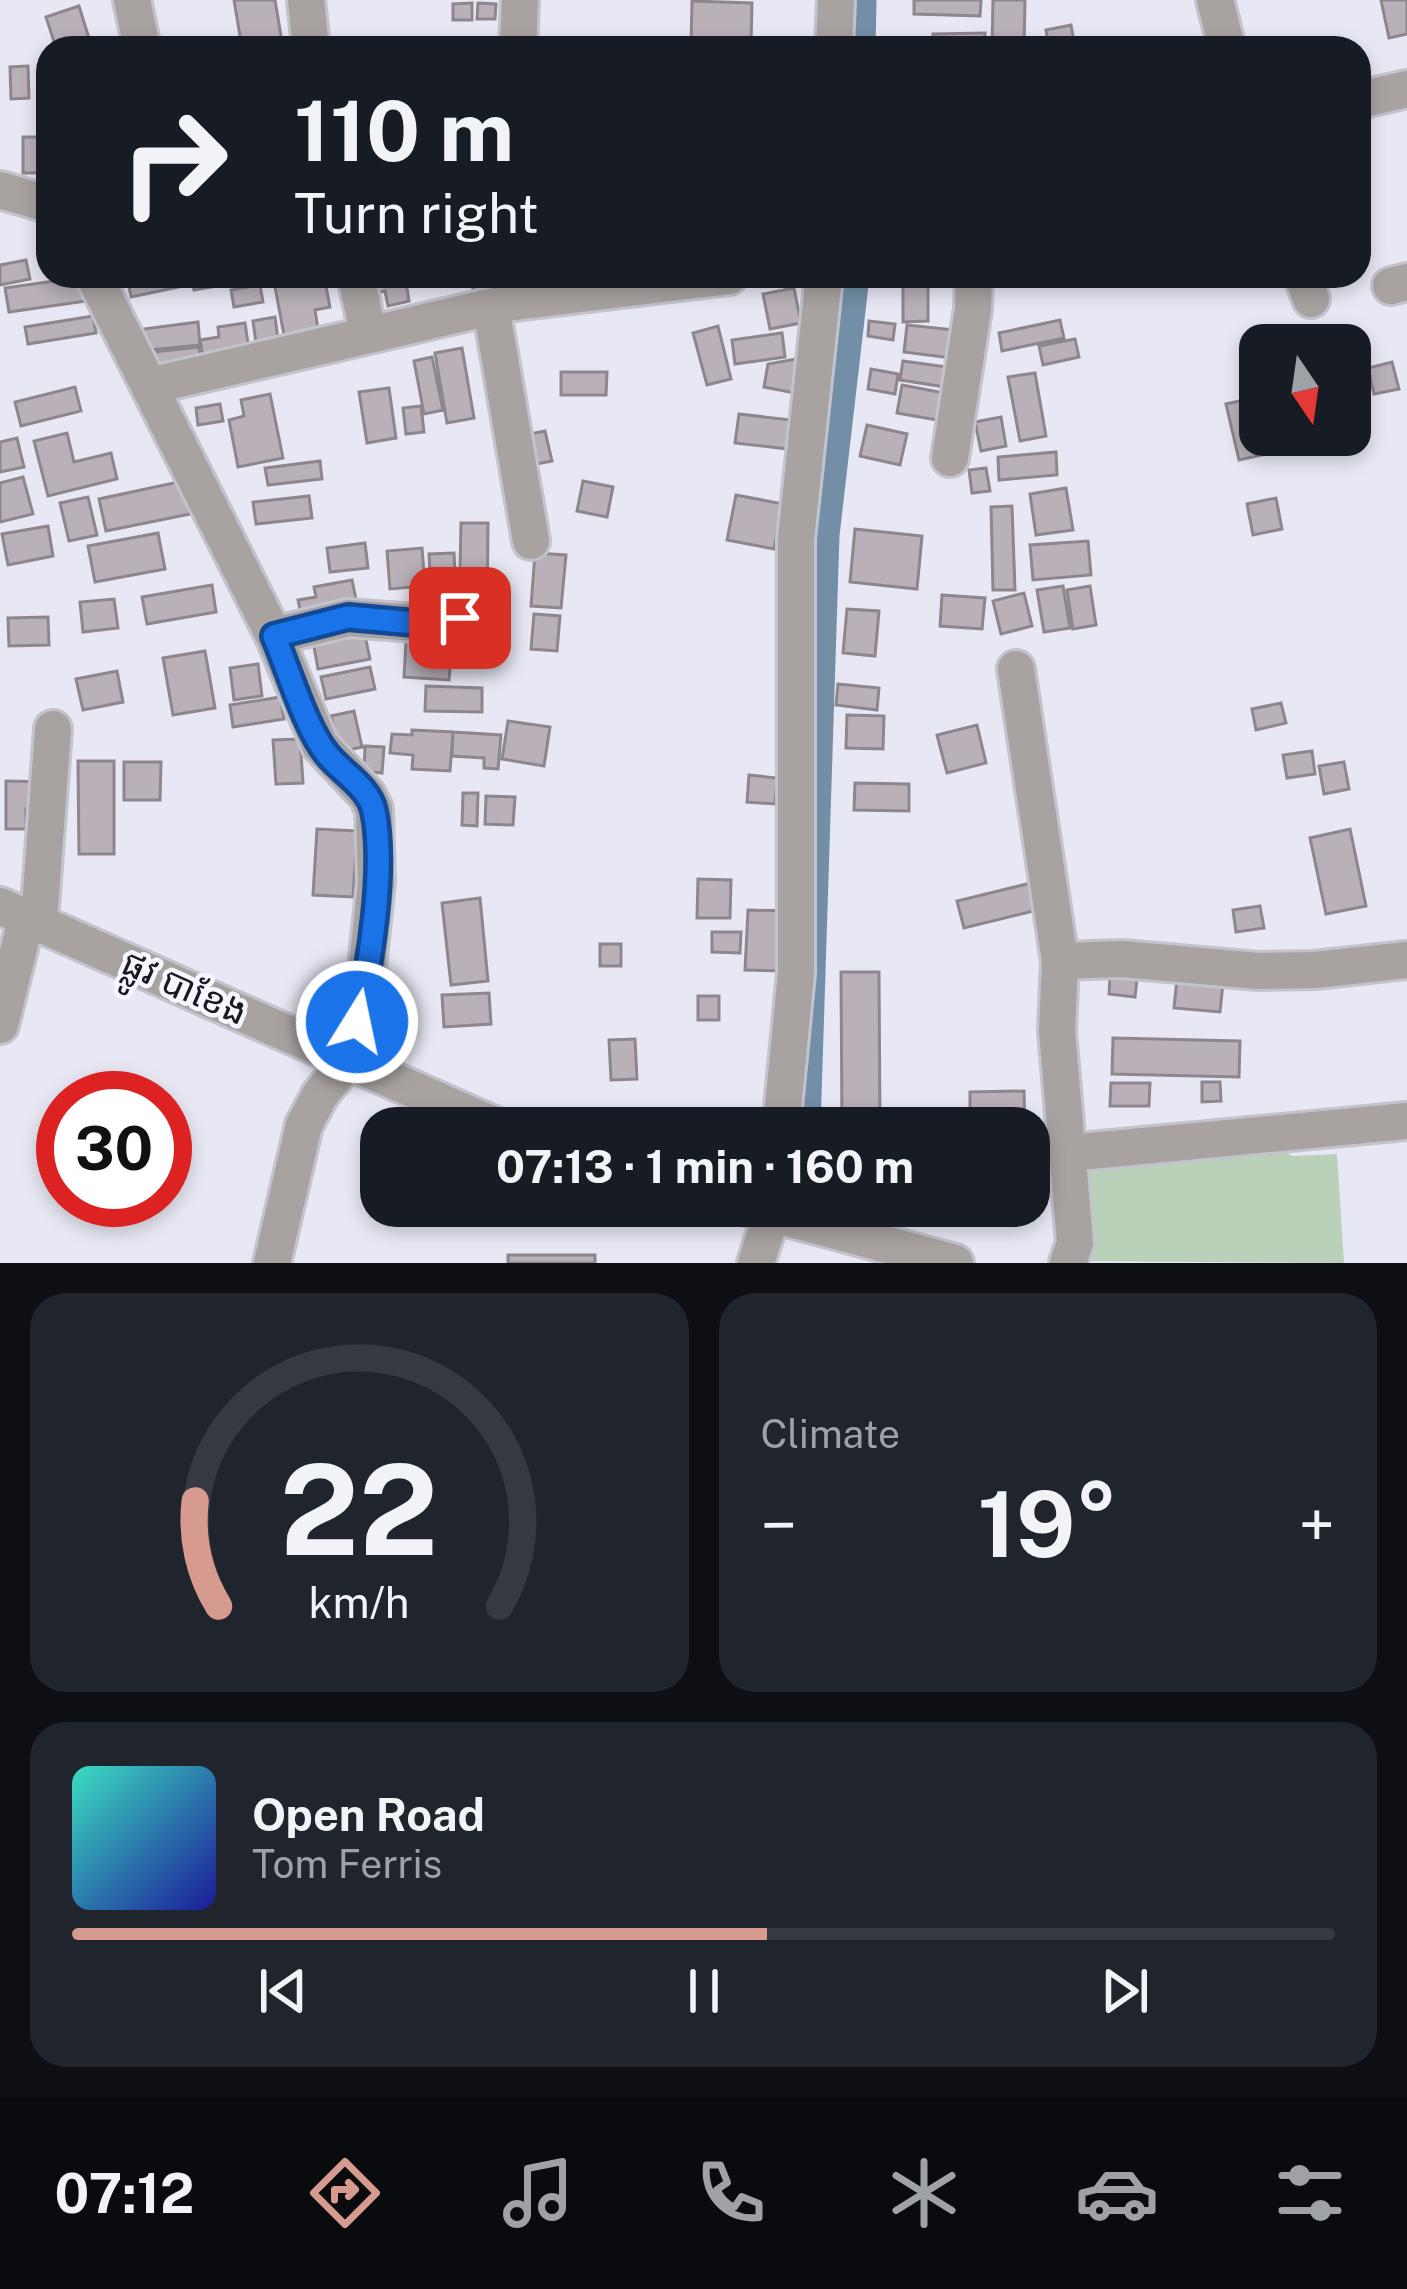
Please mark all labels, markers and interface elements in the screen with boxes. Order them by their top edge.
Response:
text: 110 m [294,81,514,180]
icon: right [96,84,252,240]
text: Turn right [294,182,539,245]
north arrow [1239,324,1371,456]
map controls [1239,324,1371,456]
pin [409,567,511,669]
icon: arrive [427,585,493,651]
street label: ផ្លូវ បាខែង [111,941,254,1044]
position arrow [294,959,420,1085]
speed limit sign: 30 [36,1071,192,1227]
text: 07:13 · 1 min · 160 m [496,1140,914,1193]
text: Climate [761,1411,900,1457]
text: 22 [280,1436,438,1583]
text: 19° [978,1471,1118,1577]
text: − [761,1486,797,1564]
text: + [1298,1486,1335,1564]
text: km/h [309,1576,410,1627]
text: Open Road [252,1788,485,1841]
text: Tom Ferris [252,1841,442,1887]
icon: previous [250,1958,316,2024]
icon: pause [671,1958,737,2024]
icon: next [1092,1958,1158,2024]
icon: directions [303,2151,387,2235]
icon: music [496,2151,580,2235]
icon: phone [689,2151,773,2235]
icon: climate [882,2151,966,2235]
icon: car [1075,2151,1159,2235]
icon: filters [1268,2151,1352,2235]
text: 07:12 [55,2162,194,2225]

